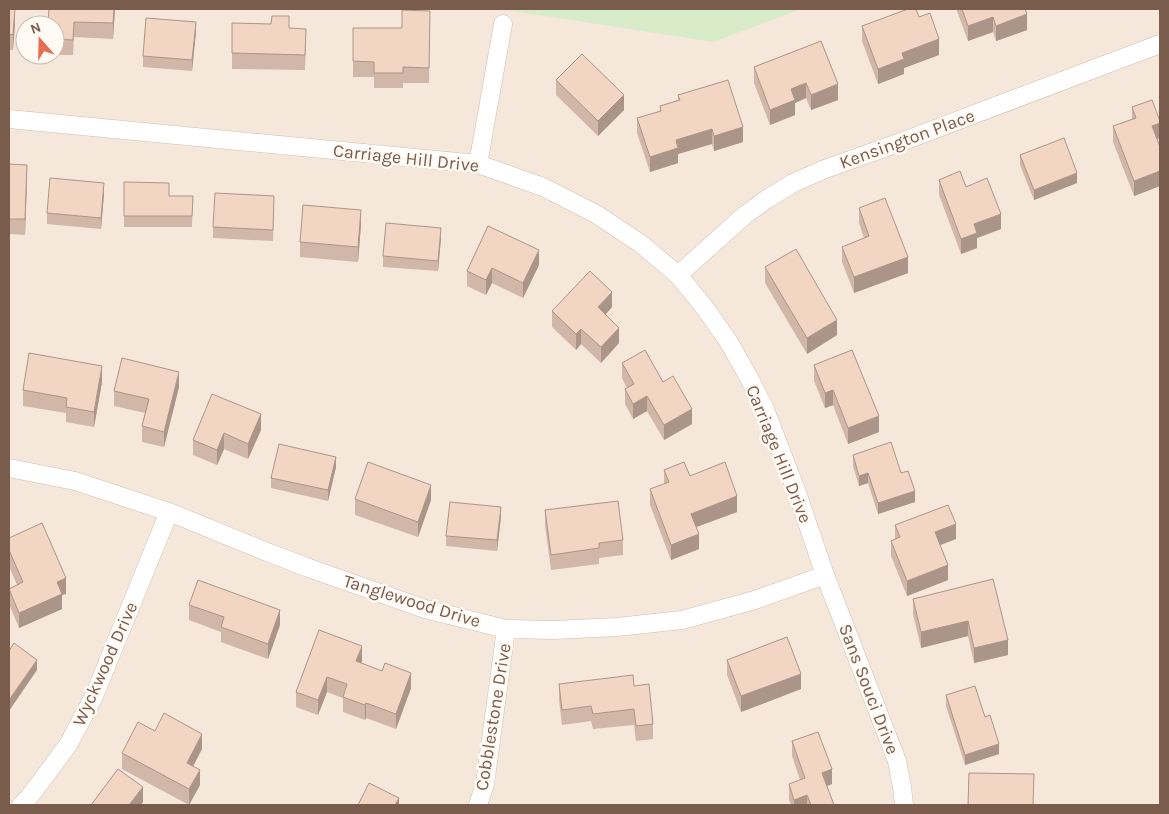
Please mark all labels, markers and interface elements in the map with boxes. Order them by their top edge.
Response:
north arrow [15,15,65,65]
text: N [28,19,43,38]
street label: Kensington Place [836,104,978,174]
street label: Carriage Hill Drive [332,139,480,177]
street label: Carriage Hill Drive [741,382,817,526]
street label: Tanglewood Drive [341,570,483,632]
street label: Wyckwood Drive [68,598,142,730]
street label: Sans Souci Drive [834,621,904,757]
street label: Cobblestone Drive [470,642,516,792]

